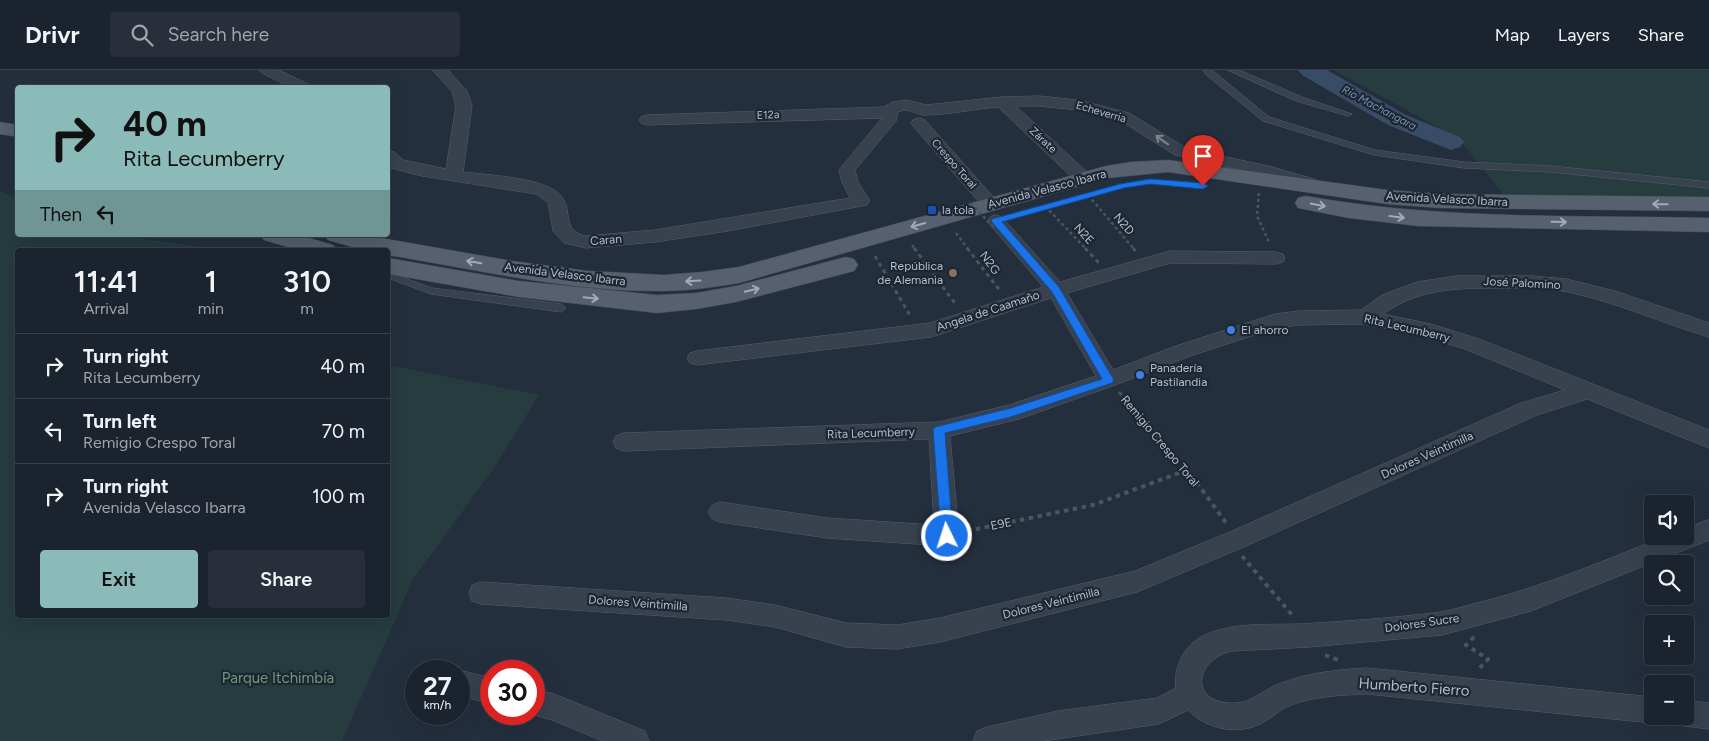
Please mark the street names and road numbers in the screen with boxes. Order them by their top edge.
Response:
street label: Echeverria [1074,99,1128,125]
street label: E12a [756,108,780,122]
street label: Zárate [1027,124,1059,156]
street label: Crespo Toral [929,136,979,192]
street label: Avenida Velasco Ibarra [986,166,1108,212]
street label: Avenida Velasco Ibarra [1386,189,1508,209]
street label: N2D [1111,210,1137,238]
street label: N2E [1071,221,1097,247]
street label: Caran [590,232,623,248]
street label: N2G [977,249,1003,277]
street label: Avenida Velasco Ibarra [504,260,626,288]
street label: José Palomino [1483,274,1561,292]
street label: Angela de Caamaño [935,288,1041,334]
street label: Rita Lecumberry [1363,311,1452,345]
street label: Remigio Crespo Toral [1118,393,1202,489]
street label: Rita Lecumberry [827,424,916,442]
street label: Dolores Veintimilla [1379,428,1475,482]
street label: E9E [989,515,1013,533]
street label: Dolores Veintimilla [1001,584,1101,622]
street label: Dolores Veintimilla [588,593,688,613]
street label: Dolores Sucre [1384,611,1461,635]
street label: Humberto Fierro [1358,674,1470,700]

